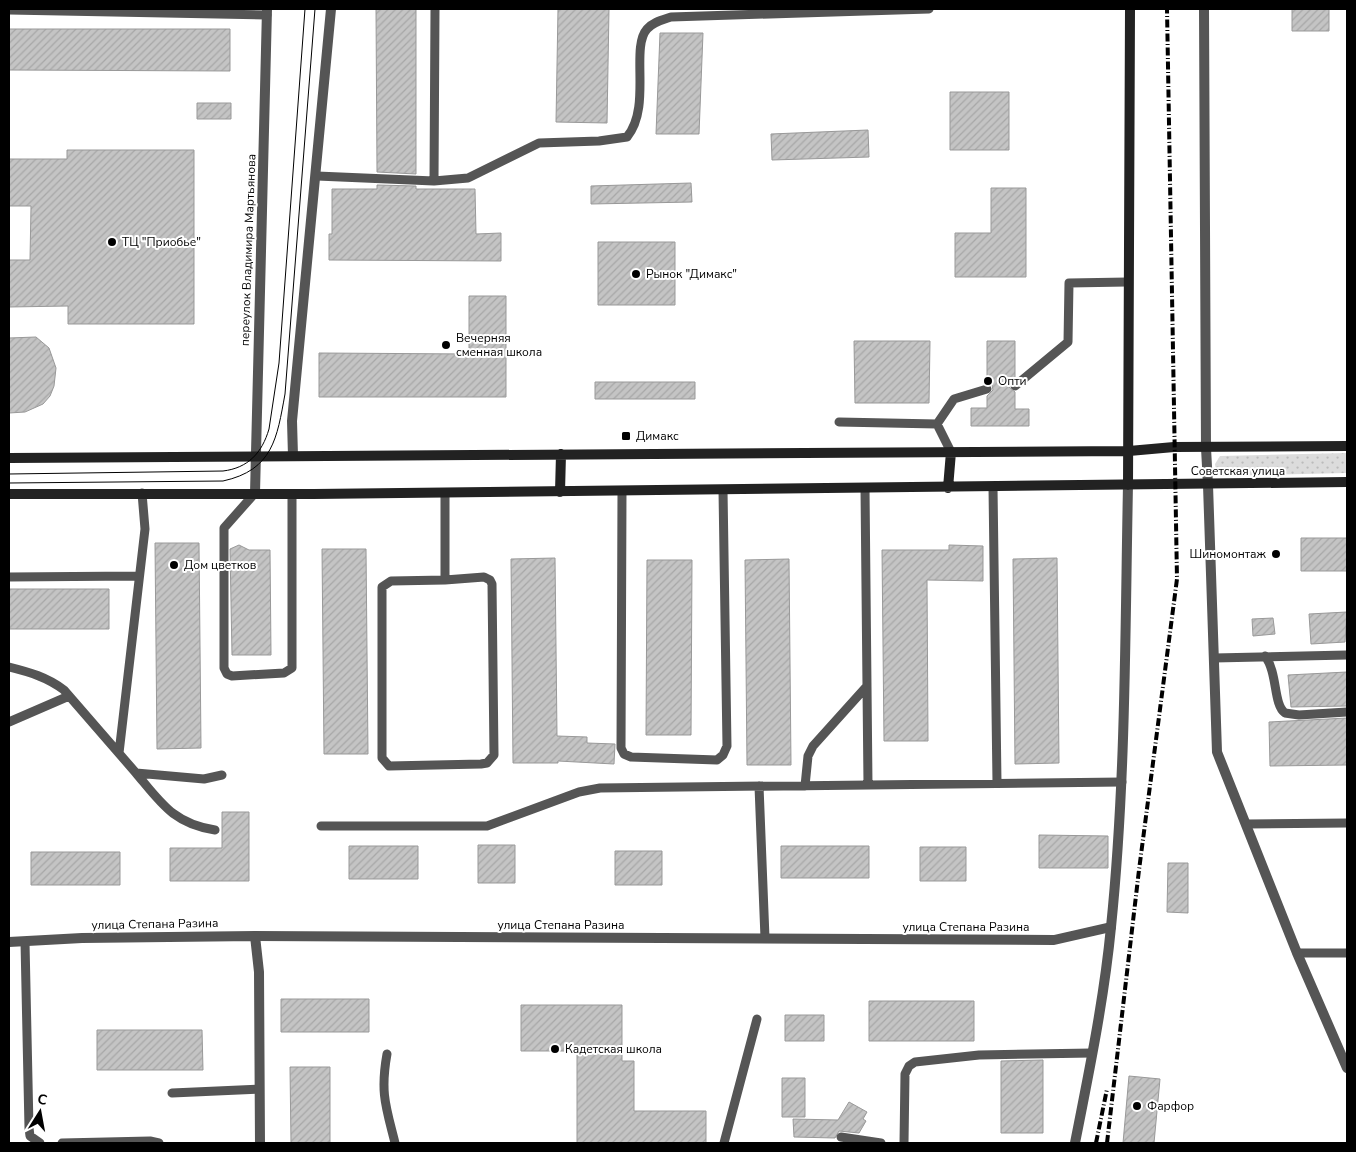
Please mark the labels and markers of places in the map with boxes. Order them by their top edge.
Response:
place label: ТЦ "Приобье" [122,234,201,250]
marker: ТЦ "Приобье" [106,236,118,248]
place label: Рынок "Димакс" [646,266,737,282]
marker: Рынок "Димакс" [630,268,642,280]
place label: Вечерняя сменная школа [456,330,542,360]
marker: Вечерняя сменная школа [440,339,452,351]
place label: Опти [998,373,1027,389]
marker: Опти [982,375,994,387]
place label: Димакс [636,428,679,444]
marker: Димакс [620,430,632,442]
place label: Шиномонтаж [1190,546,1267,562]
marker: Шиномонтаж [1270,548,1282,560]
place label: Дом цветков [184,557,257,573]
marker: Дом цветков [168,559,180,571]
place label: Кадетская школа [565,1041,662,1057]
marker: Кадетская школа [549,1043,561,1055]
place label: Фарфор [1147,1098,1194,1114]
marker: Фарфор [1131,1100,1143,1112]

